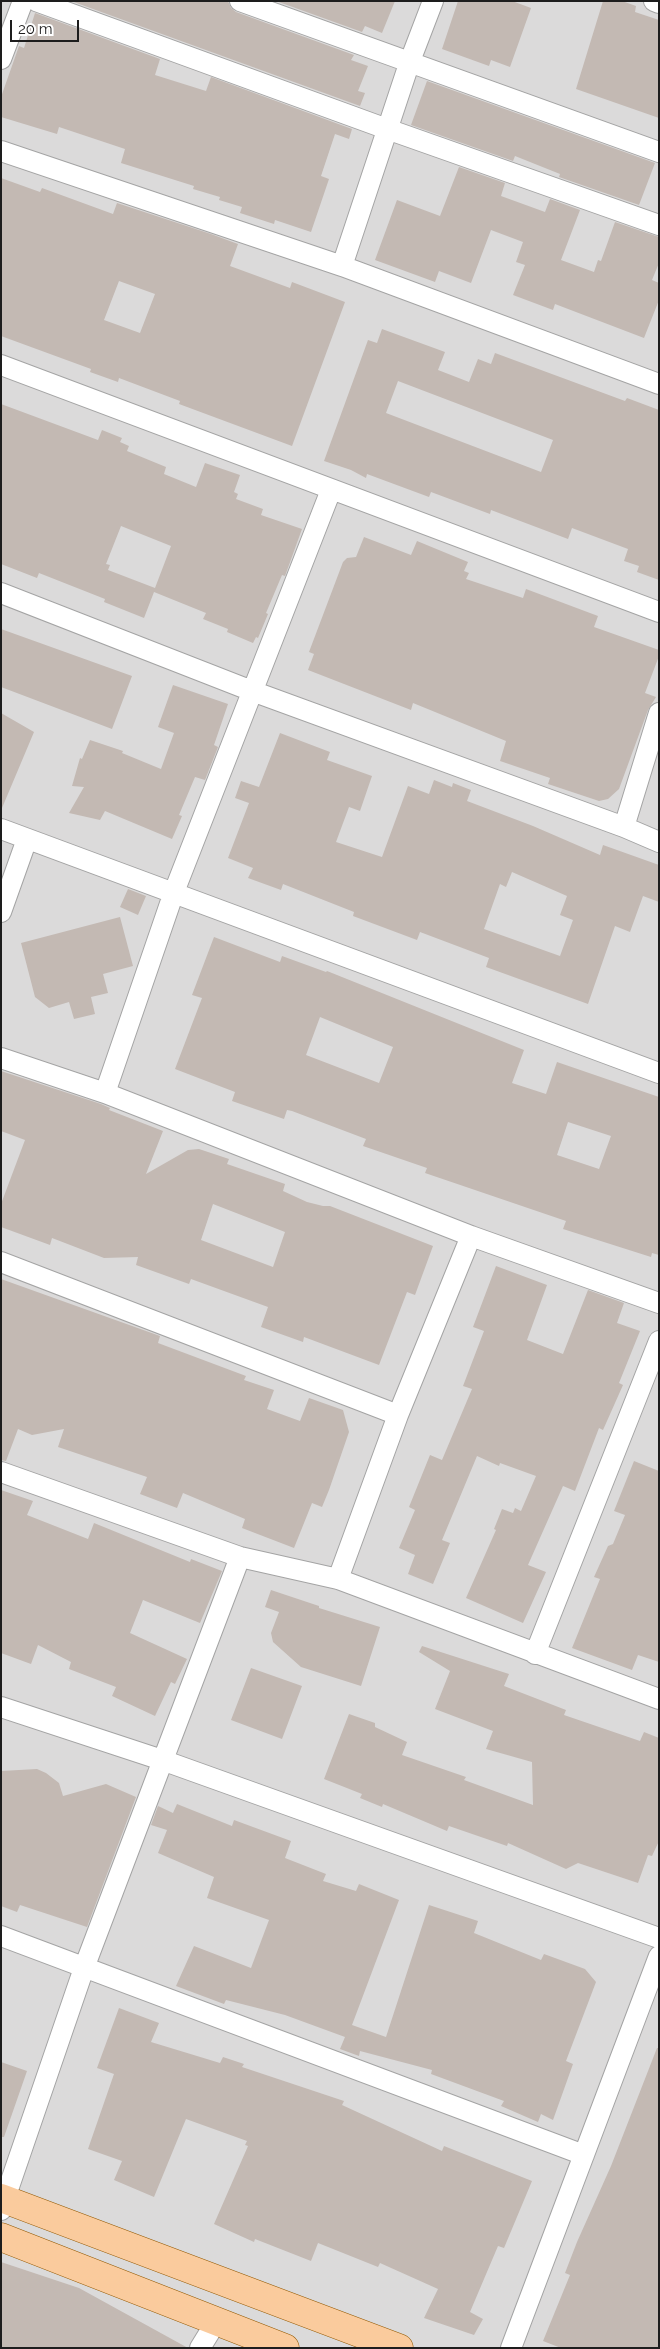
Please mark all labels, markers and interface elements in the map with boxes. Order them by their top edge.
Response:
scale bar [12,10,81,42]
text: 20 m [18,20,53,38]

